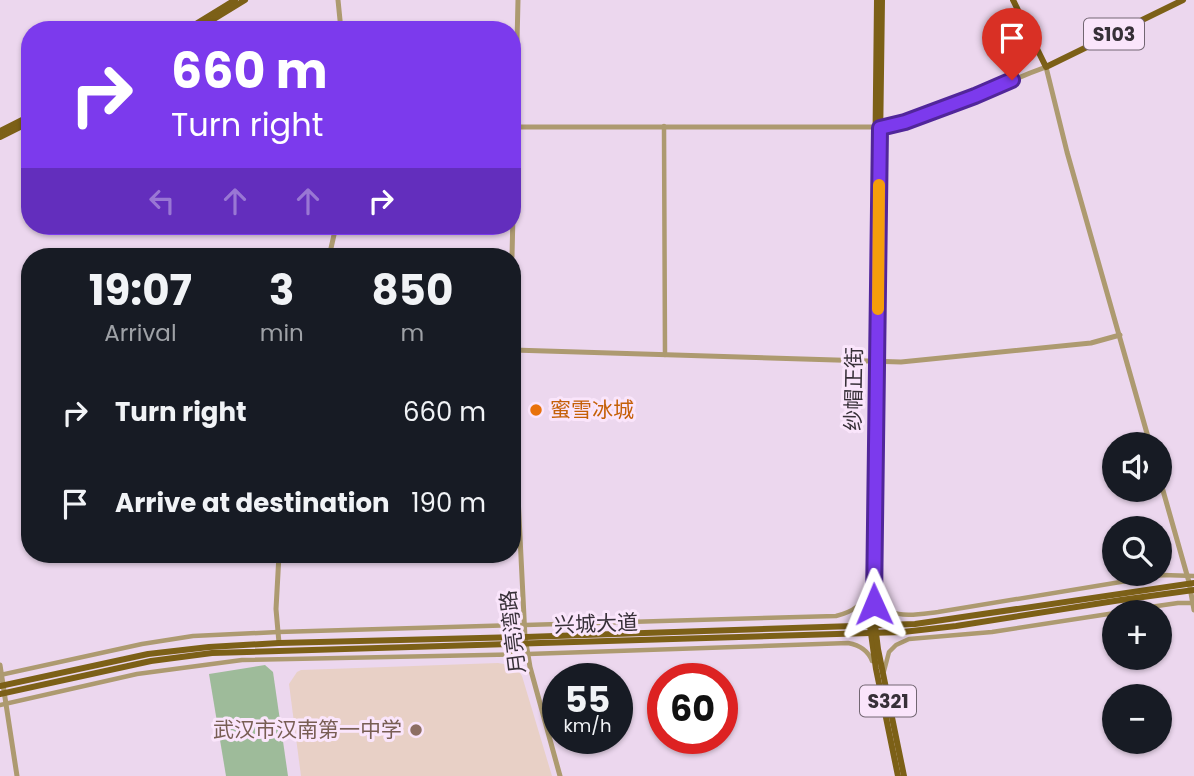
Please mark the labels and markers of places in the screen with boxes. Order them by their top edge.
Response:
pin [982,8,1042,80]
place label: 蜜雪冰城 [550,395,634,424]
marker: 蜜雪冰城 [528,402,544,418]
place label: 武汉市汉南第一中学 [213,715,402,744]
marker: 武汉市汉南第一中学 [408,722,424,738]

